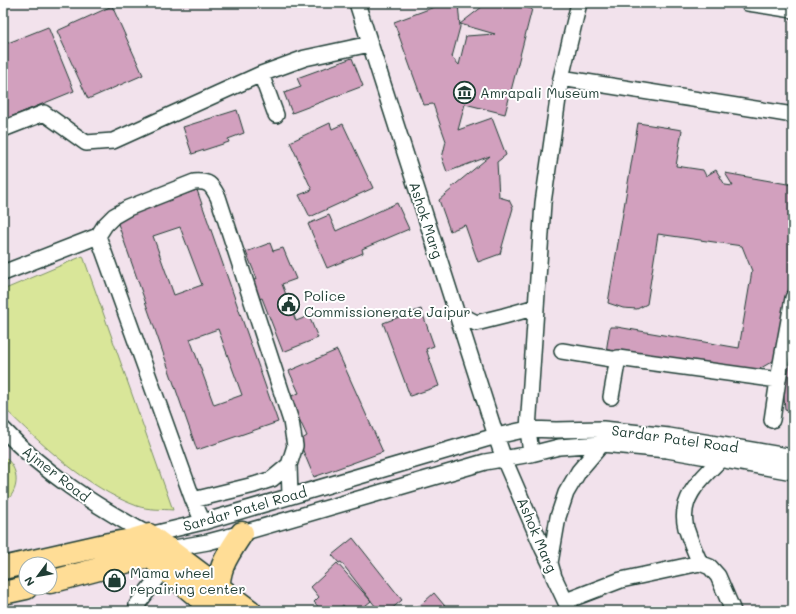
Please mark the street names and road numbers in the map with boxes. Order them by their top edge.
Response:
street label: Ashok Marg [405,179,448,261]
street label: Sardar Patel Road [611,420,740,457]
street label: Ajmer Road [19,441,94,506]
street label: Sardar Patel Road [181,482,309,535]
street label: Ashok Marg [513,494,562,575]

